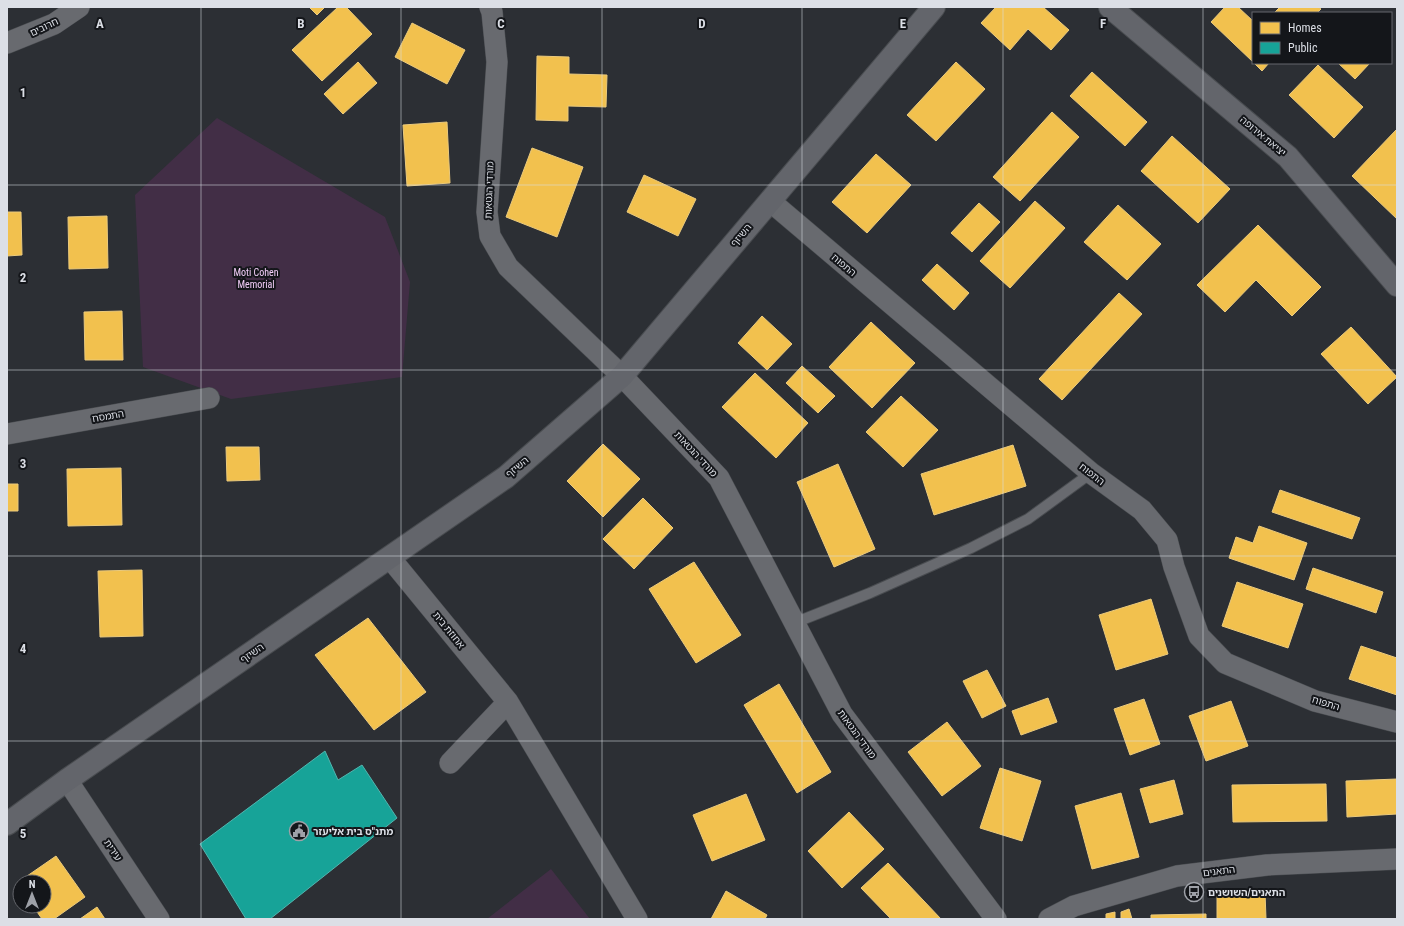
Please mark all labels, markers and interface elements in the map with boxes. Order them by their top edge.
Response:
legend [1252,12,1392,64]
street label: חרובים [28,16,60,38]
text: A [96,16,104,31]
text: B [297,16,305,31]
text: C [497,16,505,31]
text: D [698,16,706,31]
text: E [900,16,907,31]
text: F [1100,16,1106,31]
text: Homes [1288,21,1322,35]
text: Public [1288,41,1318,55]
text: 1 [20,85,26,100]
street label: יציאת אירופה [1238,114,1288,158]
street label: מורדי הגטאות [482,161,496,219]
street label: השיזף [728,221,754,249]
street label: התפוח [830,252,858,278]
park label: Moti Cohen Memorial [233,267,279,290]
text: 2 [20,270,27,285]
street label: התמסח [91,408,125,424]
street label: מורדי הגטאות [672,429,720,479]
street label: השיזף [503,454,531,480]
text: 3 [20,456,26,471]
street label: התפוח [1077,461,1107,487]
street label: אחוזת בית [431,610,467,650]
text: 4 [20,641,27,656]
street label: השיזף [238,641,266,665]
street label: התפוח [1311,694,1341,712]
street label: מורדי הגטאות [836,707,879,761]
public building icon: מתנ"ס בית אליעזר [288,820,310,842]
text: 5 [20,826,27,841]
place label: מתנ"ס בית אליעזר [313,826,393,837]
street label: עירית [102,837,124,863]
street label: התאנים [1202,864,1236,878]
north arrow [12,874,52,914]
text: N [29,878,36,891]
bus stop icon: התאנים/השושנים [1183,881,1205,903]
place label: התאנים/השושנים [1208,887,1285,898]

